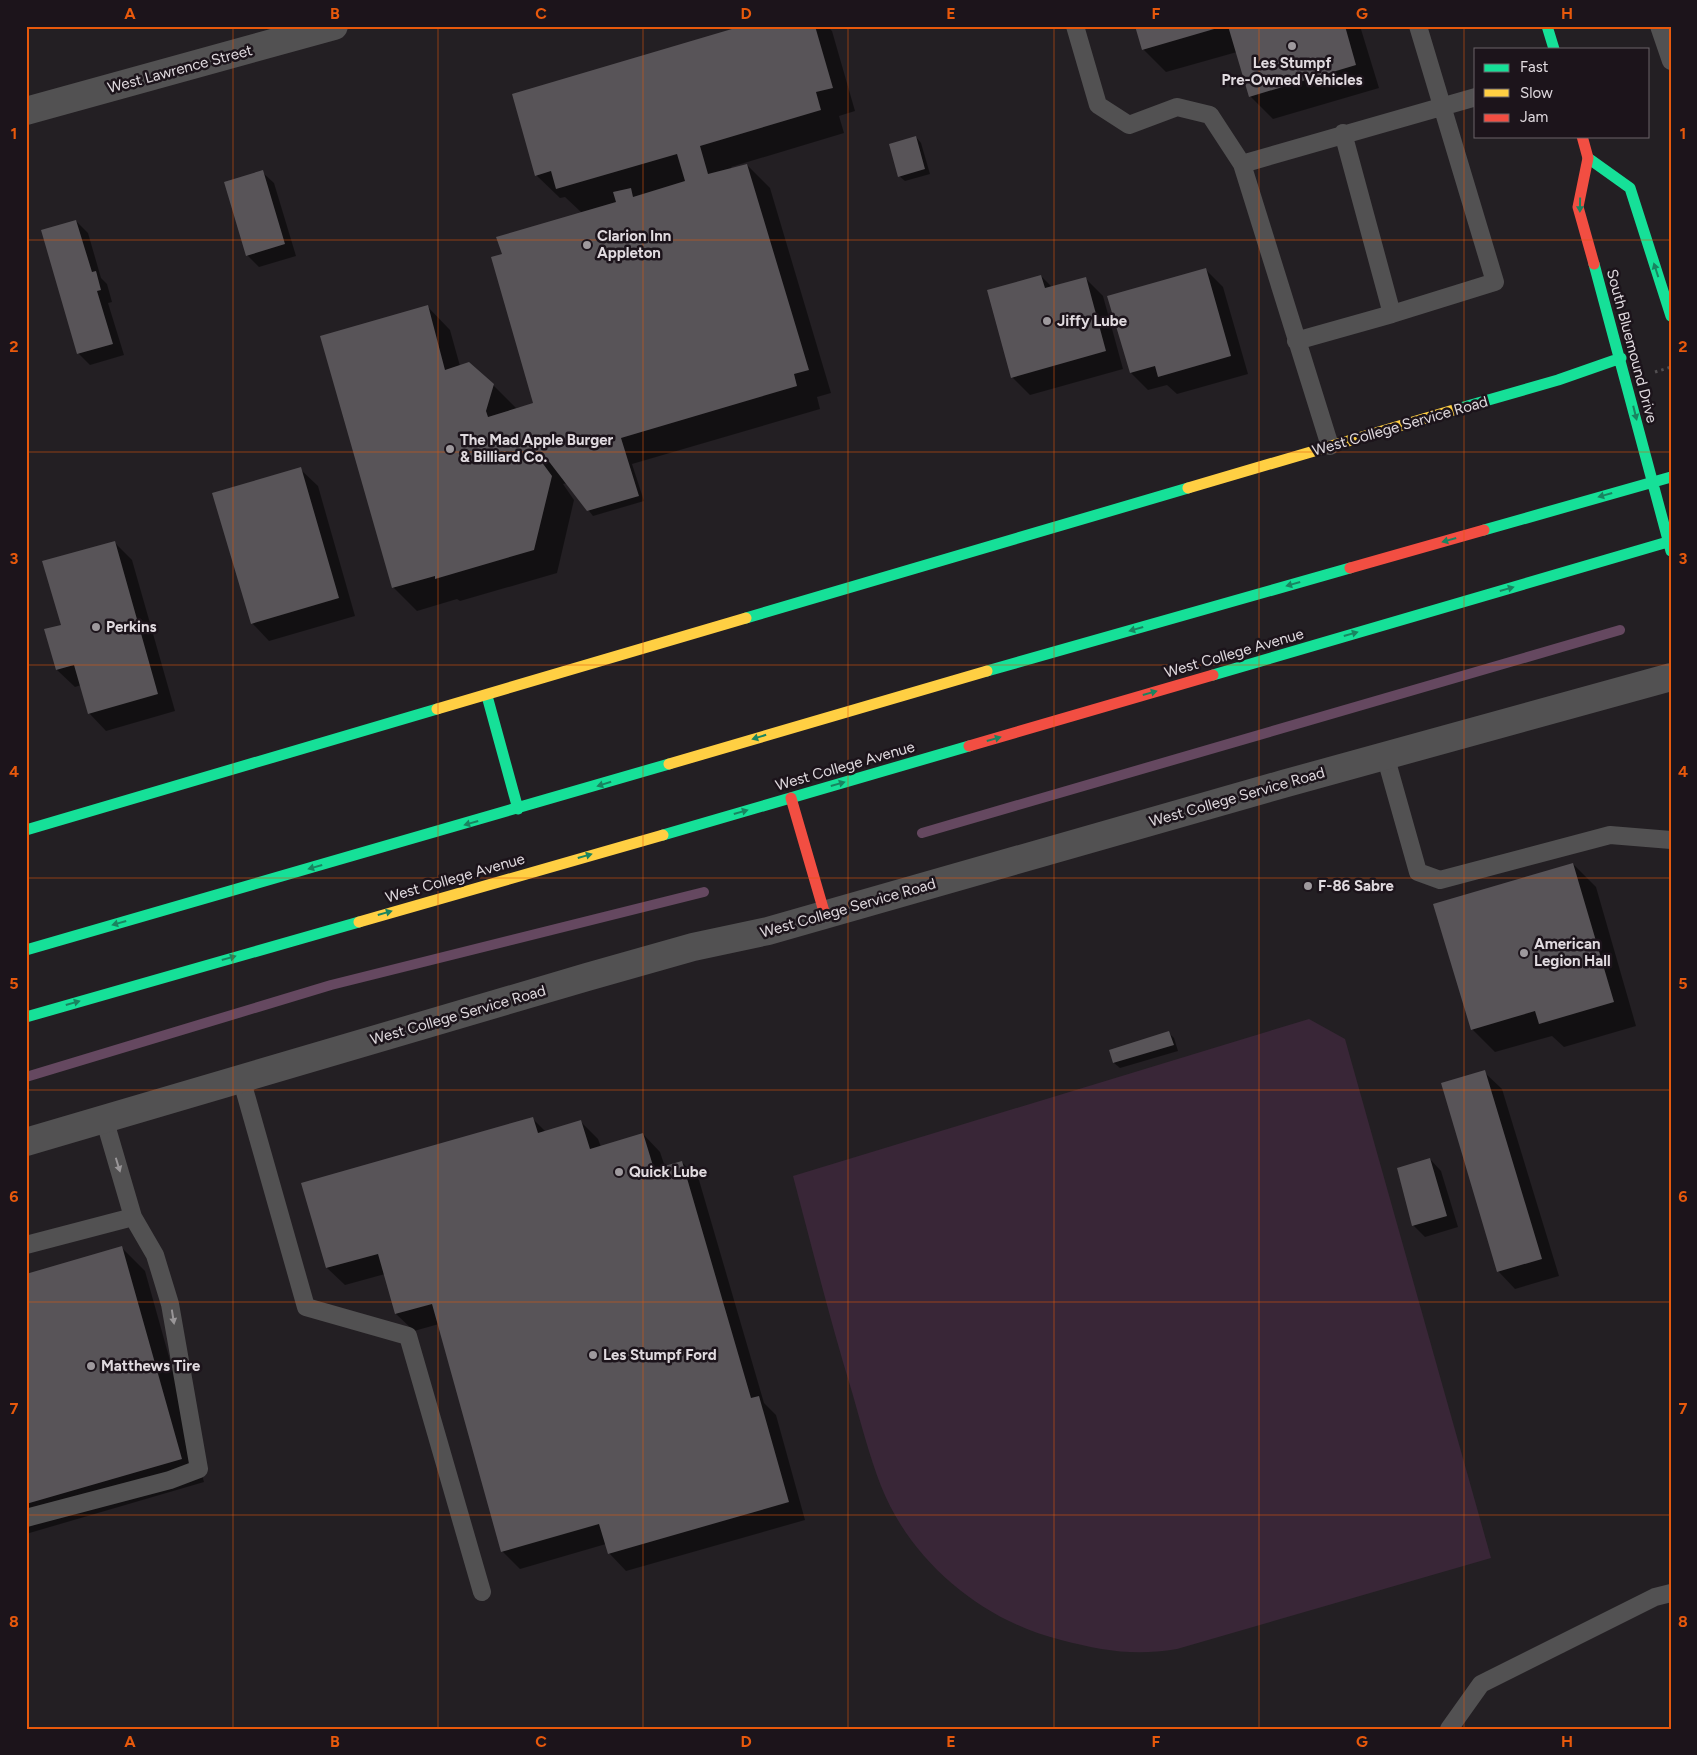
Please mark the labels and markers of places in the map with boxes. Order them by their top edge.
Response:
marker: Les Stumpf Pre-Owned Vehicles [1286,40,1298,52]
place label: Les Stumpf Pre-Owned Vehicles [1222,54,1363,89]
place label: Clarion Inn Appleton [597,227,671,262]
marker: Clarion Inn Appleton [581,239,593,251]
place label: Jiffy Lube [1057,312,1128,330]
marker: Jiffy Lube [1041,315,1053,327]
place label: The Mad Apple Burger & Billiard Co. [460,431,614,466]
marker: The Mad Apple Burger & Billiard Co. [444,443,456,455]
place label: Perkins [106,618,156,636]
marker: Perkins [90,621,102,633]
place label: F-86 Sabre [1318,877,1395,895]
marker: F-86 Sabre [1302,880,1314,892]
place label: American Legion Hall [1534,935,1611,970]
marker: American Legion Hall [1518,947,1530,959]
place label: Quick Lube [629,1163,708,1181]
marker: Quick Lube [613,1166,625,1178]
place label: Les Stumpf Ford [603,1346,717,1364]
marker: Les Stumpf Ford [587,1349,599,1361]
place label: Matthews Tire [101,1357,201,1375]
marker: Matthews Tire [85,1360,97,1372]

